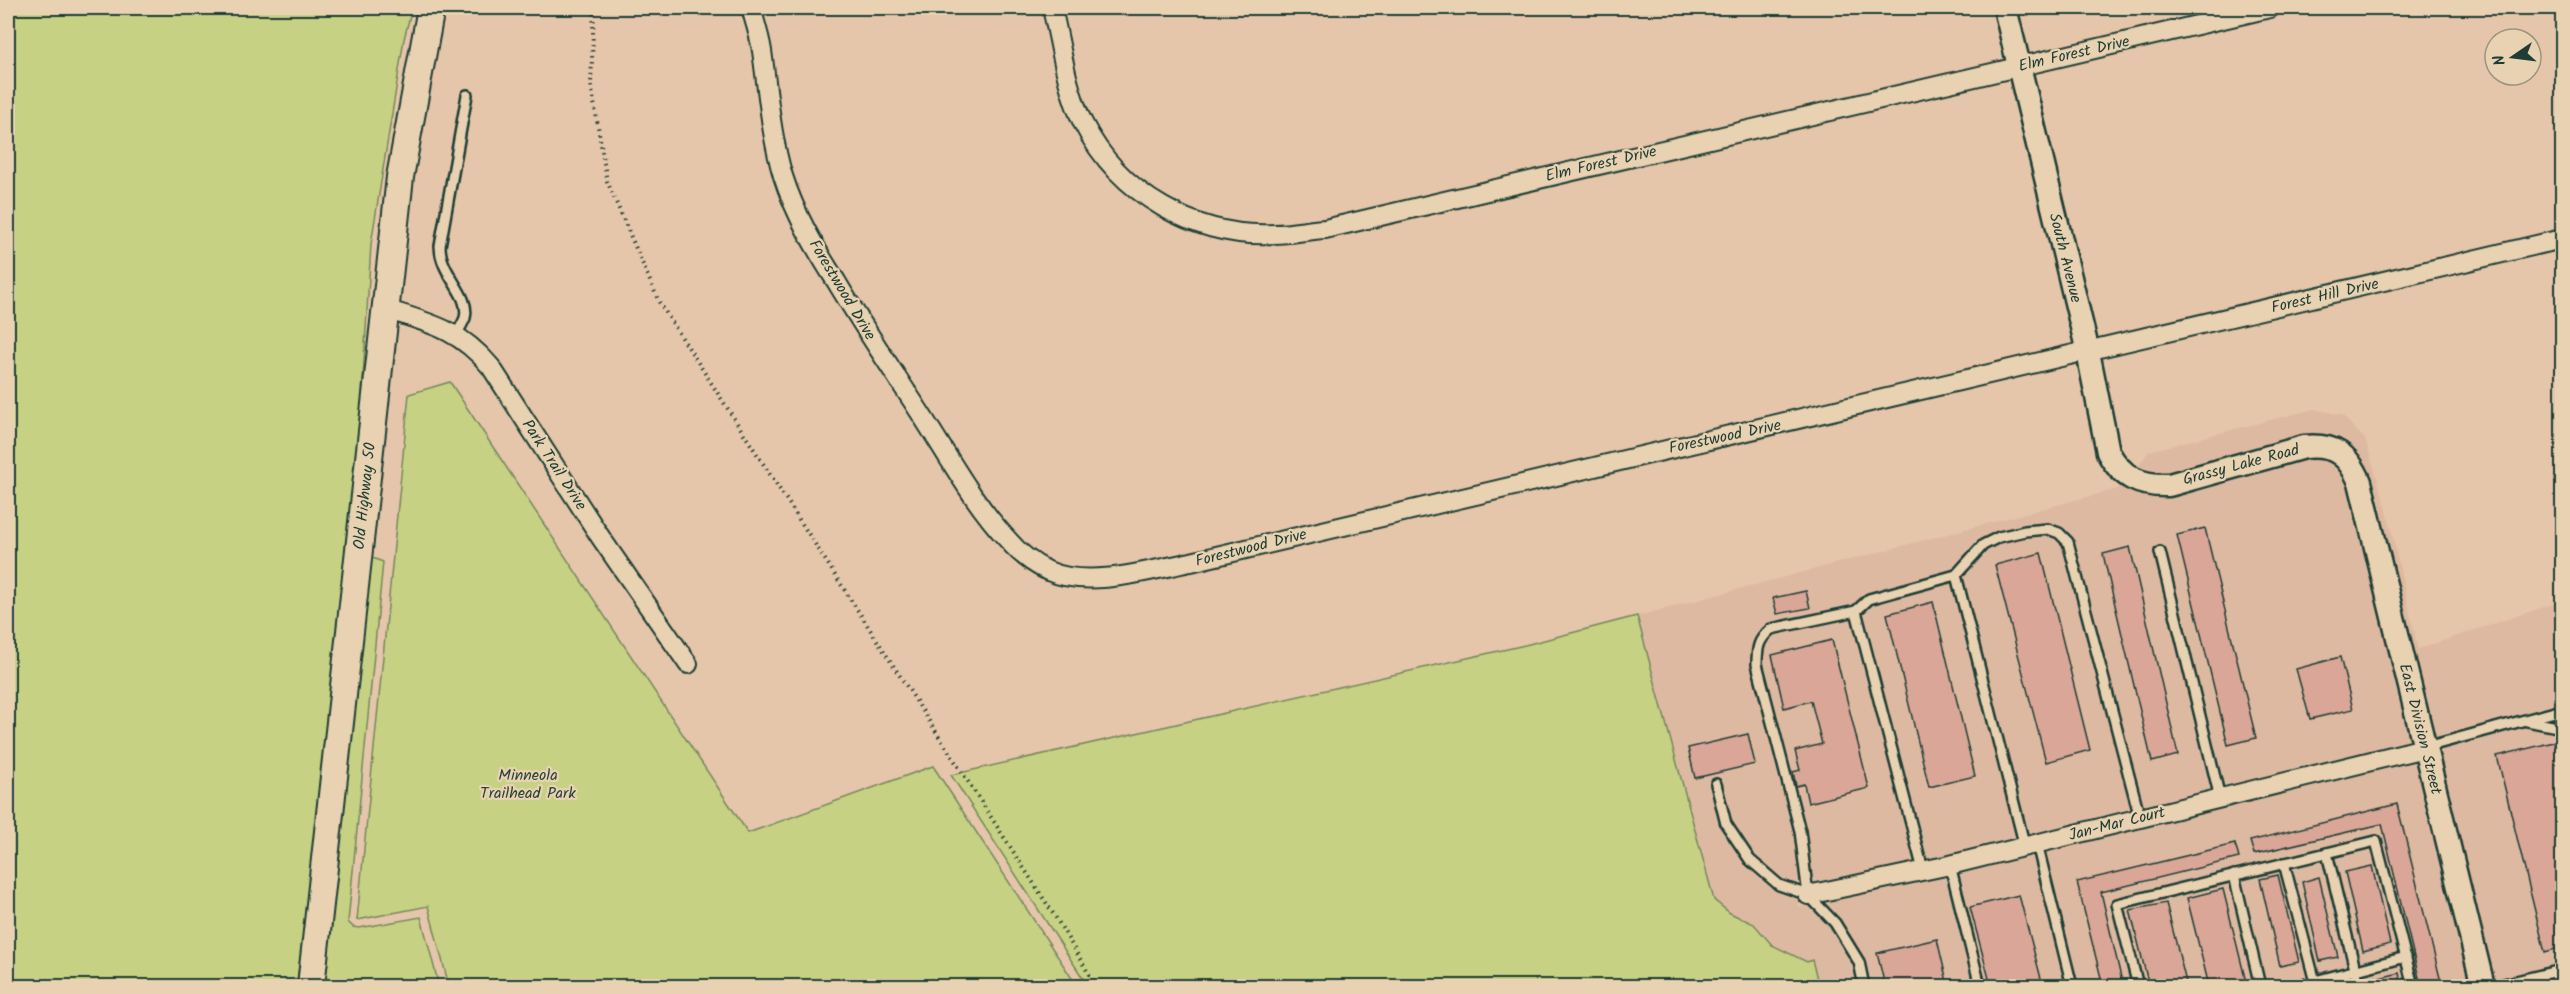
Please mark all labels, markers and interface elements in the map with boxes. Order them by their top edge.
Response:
north arrow [2483,27,2543,87]
street label: Elm Forest Drive [2016,29,2132,79]
text: N [2487,52,2513,68]
street label: Elm Forest Drive [1543,139,1659,189]
street label: South Avenue [2042,210,2088,306]
street label: Forestwood Drive [802,235,882,345]
street label: Forest Hill Drive [2269,271,2381,321]
street label: Forestwood Drive [1667,413,1783,461]
street label: Park Trail Drive [515,414,593,516]
street label: Grassy Lake Road [2180,437,2303,493]
street label: Old Highway 50 [347,441,383,551]
street label: Forestwood Drive [1193,522,1309,574]
street label: East Division Street [2392,661,2449,798]
park label: Minneola Trailhead Park [480,763,576,806]
street label: Jan-Mar Court [2066,800,2169,848]

